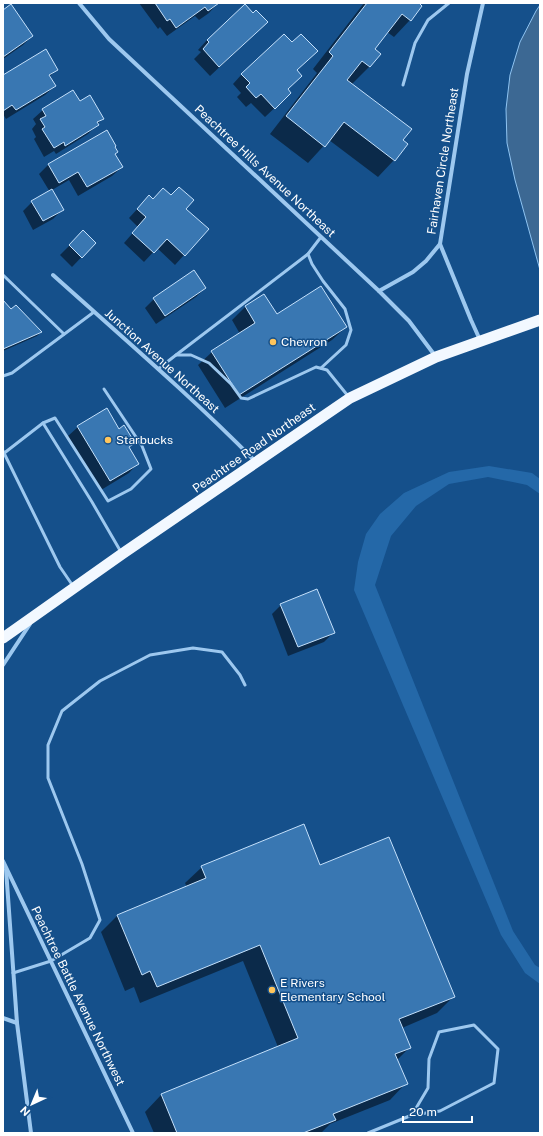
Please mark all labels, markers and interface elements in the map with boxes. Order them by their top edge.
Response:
street label: Fairhaven Circle Northeast [424,86,462,235]
street label: Peachtree Hills Avenue Northeast [192,102,339,240]
street label: Junction Avenue Northeast [102,306,222,416]
place label: Chevron [281,335,327,349]
marker: Chevron [268,337,278,347]
street label: Peachtree Road Northeast [190,400,318,496]
place label: Starbucks [116,433,173,447]
marker: Starbucks [103,435,113,445]
street label: Peachtree Battle Avenue Northwest [28,904,128,1088]
place label: E Rivers Elementary School [280,976,386,1004]
marker: E Rivers Elementary School [267,985,277,995]
north arrow [12,1084,52,1124]
scale bar [403,1098,472,1124]
text: N [18,1104,32,1118]
text: 20 m [409,1105,437,1119]

